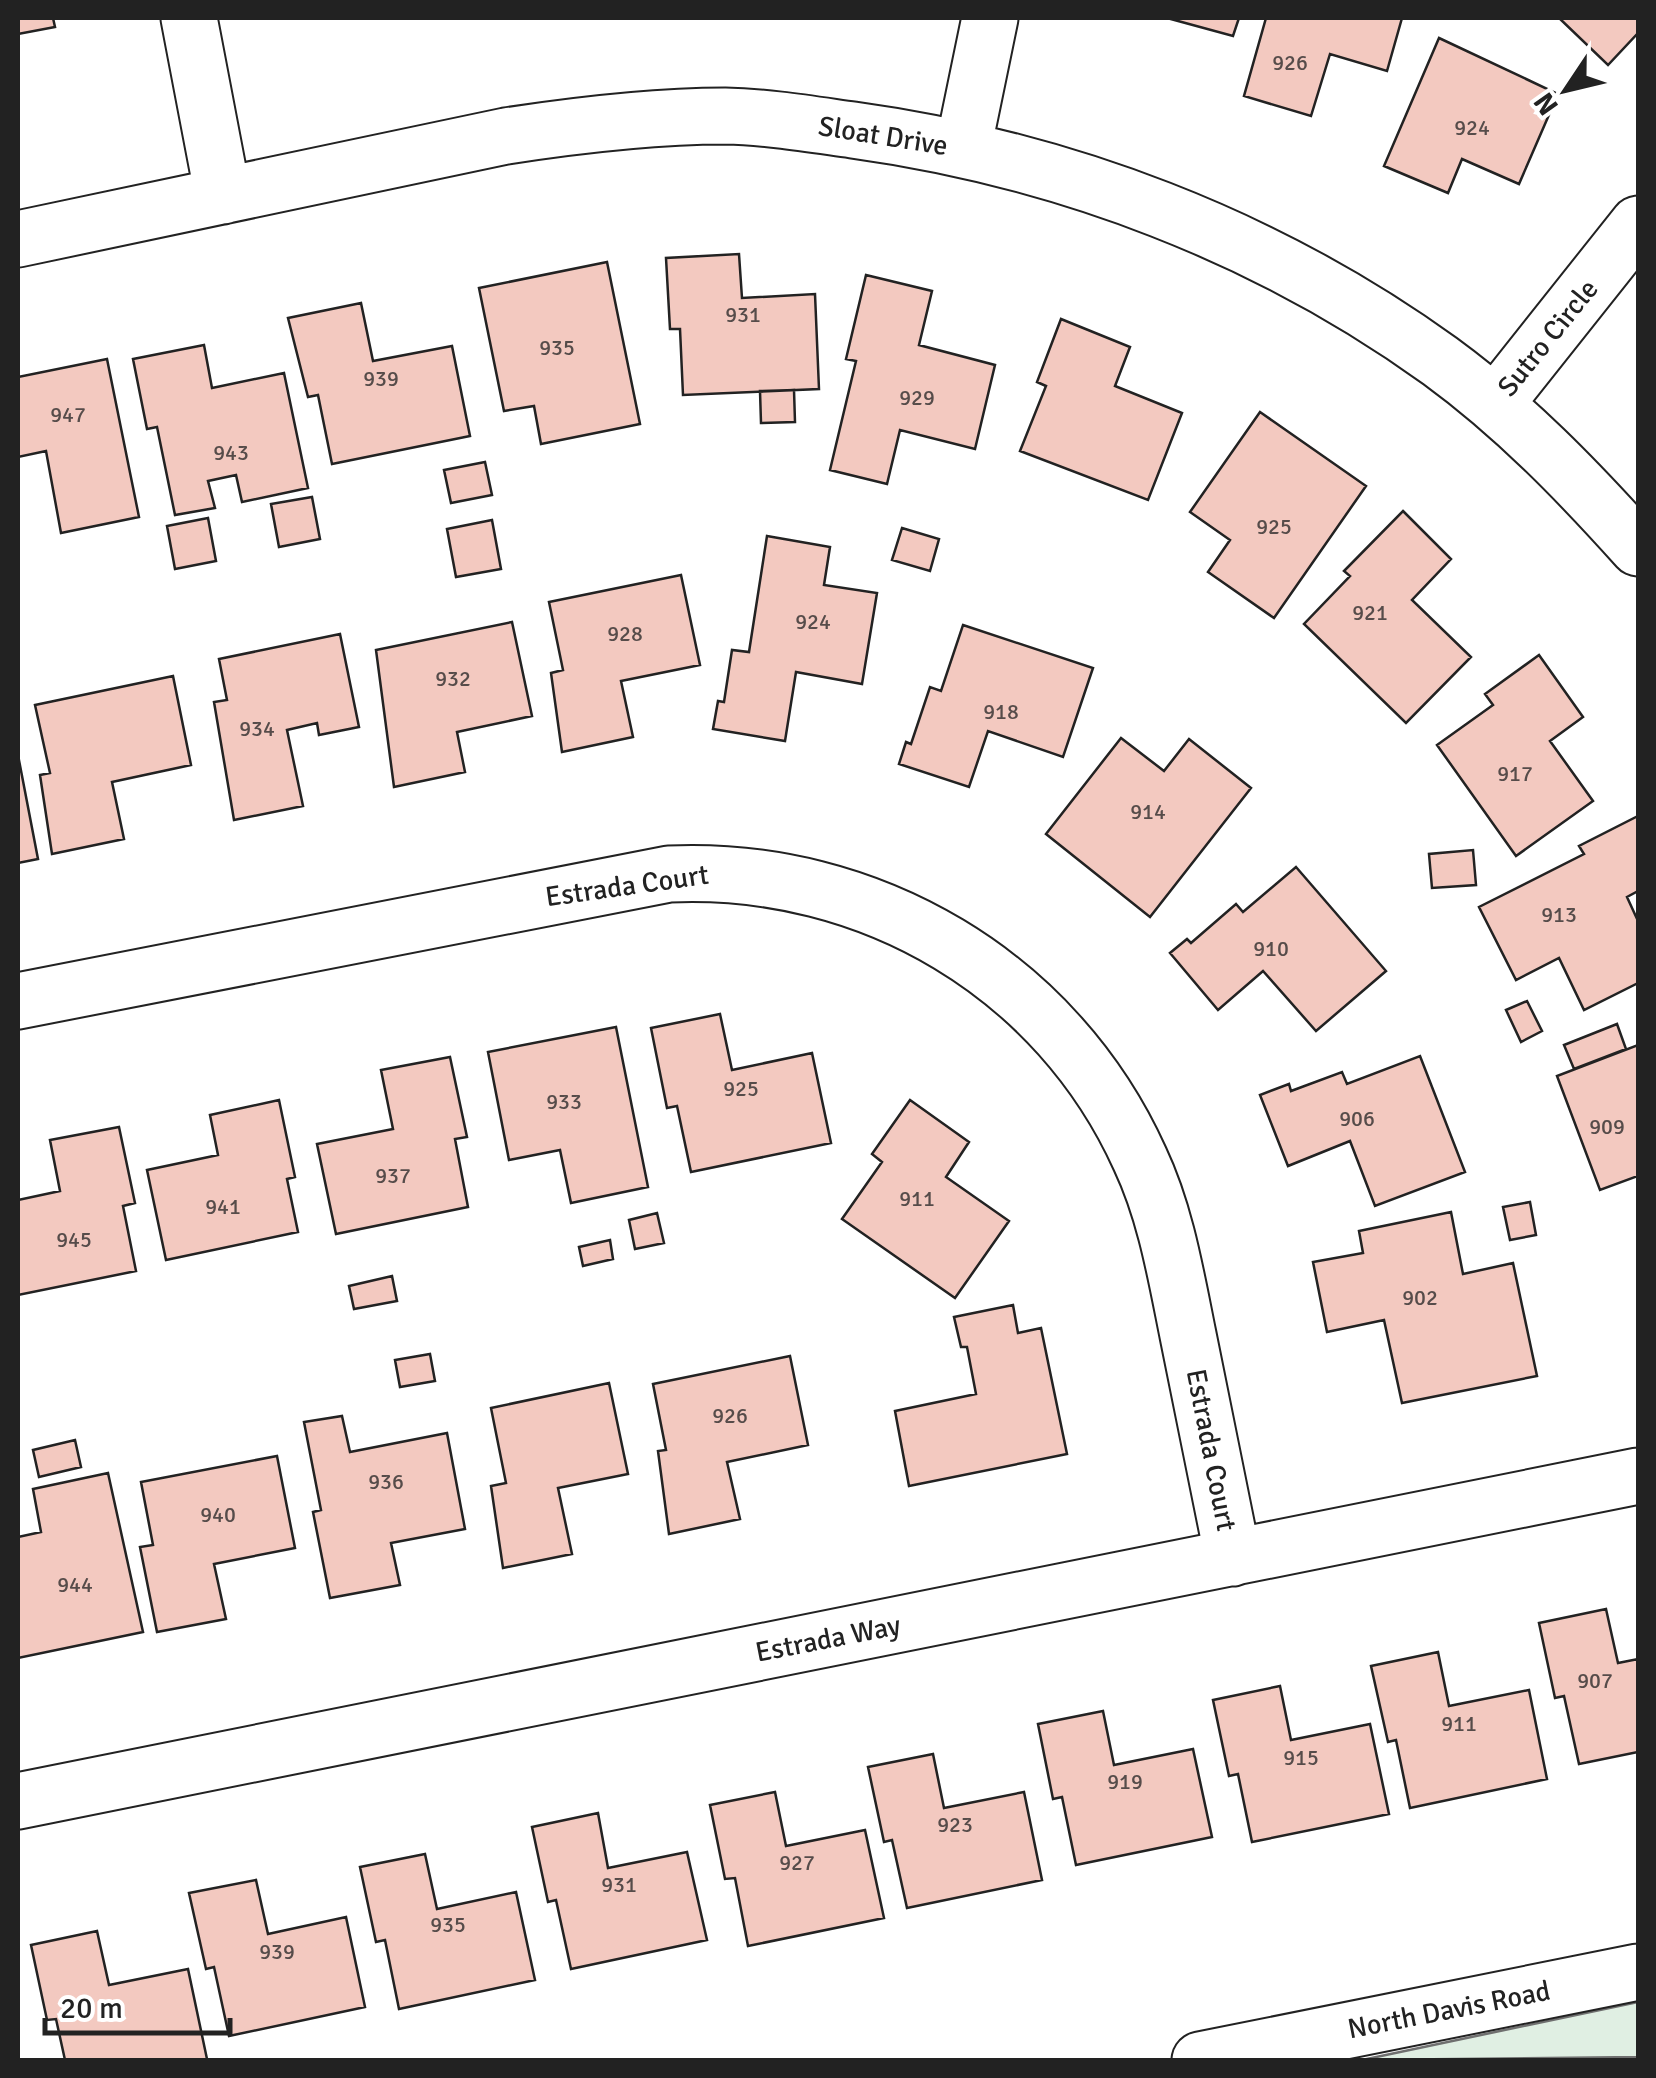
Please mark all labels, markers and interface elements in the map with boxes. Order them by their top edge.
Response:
north arrow [1516,40,1616,140]
house number: 926 [1272,49,1308,76]
text: N [1527,86,1566,121]
street label: Sloat Drive [816,109,950,163]
house number: 924 [1454,114,1490,141]
street label: Sutro Circle [1491,273,1605,403]
house number: 931 [725,301,761,328]
house number: 935 [539,334,575,361]
house number: 939 [363,365,399,392]
house number: 929 [899,384,935,411]
house number: 947 [50,401,86,428]
house number: 943 [213,439,249,466]
house number: 925 [1256,513,1292,540]
house number: 921 [1352,599,1388,626]
house number: 924 [795,608,831,635]
house number: 928 [607,620,643,647]
house number: 932 [435,665,471,692]
house number: 918 [983,698,1019,725]
house number: 934 [239,715,275,742]
house number: 917 [1497,760,1533,787]
house number: 914 [1130,798,1166,825]
street label: Estrada Court [543,858,711,914]
house number: 913 [1541,901,1577,928]
house number: 910 [1253,935,1289,962]
house number: 925 [723,1075,759,1102]
house number: 933 [546,1088,582,1115]
house number: 906 [1339,1105,1375,1132]
house number: 909 [1589,1113,1625,1140]
house number: 937 [375,1162,411,1189]
house number: 911 [899,1185,935,1212]
house number: 941 [205,1193,241,1220]
house number: 945 [56,1226,92,1253]
house number: 902 [1402,1284,1438,1311]
street label: Estrada Court [1179,1366,1243,1534]
house number: 926 [712,1402,748,1429]
house number: 936 [368,1468,404,1495]
house number: 940 [200,1501,236,1528]
house number: 944 [57,1571,93,1598]
street label: Estrada Way [753,1608,903,1670]
house number: 907 [1577,1667,1613,1694]
house number: 911 [1441,1710,1477,1737]
house number: 915 [1283,1744,1319,1771]
house number: 919 [1107,1768,1143,1795]
house number: 923 [937,1811,973,1838]
house number: 927 [779,1849,815,1876]
house number: 931 [601,1871,637,1898]
house number: 935 [430,1911,466,1938]
house number: 939 [259,1938,295,1965]
scale bar [45,1973,230,2035]
street label: North Davis Road [1345,1974,1553,2046]
text: 20 m [60,1990,123,2027]

